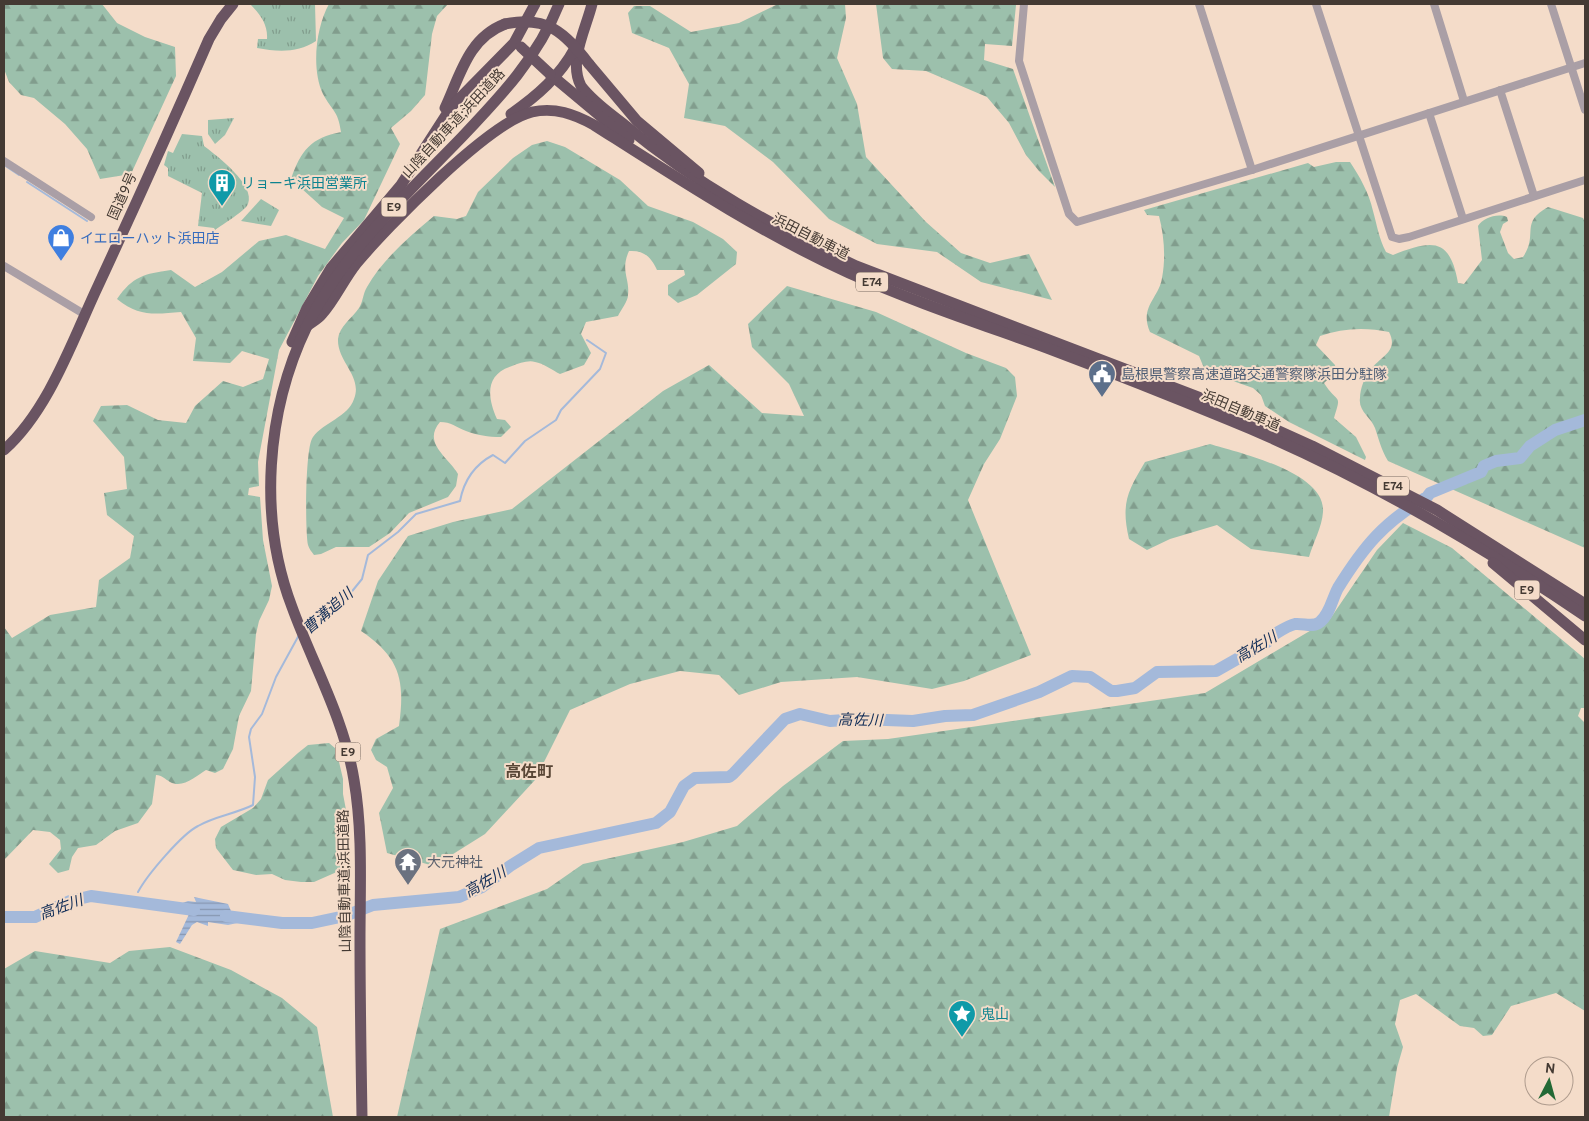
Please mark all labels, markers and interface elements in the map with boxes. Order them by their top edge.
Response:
street label: 山陰自動車道;浜田道路 [399,66,509,182]
building icon: リョーキ浜田営業所 [207,168,237,207]
street label: 国道9号 [105,170,141,223]
place label: リョーキ浜田営業所 [241,176,367,193]
road number: E9 [382,198,406,216]
street label: 浜田自動車道 [769,211,852,264]
shop icon: イエローハット浜田店 [46,223,76,262]
place label: イエローハット浜田店 [80,231,220,248]
road number: E74 [856,272,888,292]
public building icon: 島根県警察高速道路交通警察隊浜田分駐隊 [1087,359,1117,398]
place label: 島根県警察高速道路交通警察隊浜田分駐隊 [1121,367,1387,384]
street label: 浜田自動車道 [1198,387,1282,436]
road number: E74 [1377,476,1409,496]
road number: E9 [1514,580,1540,600]
water label: 曹溝追川 [300,584,359,639]
water label: 高佐川 [1233,628,1283,668]
water label: 高佐川 [837,712,885,731]
road number: E9 [336,742,360,762]
district label: 高佐町 [505,763,553,783]
street label: 山陰自動車道;浜田道路 [336,809,355,953]
temple icon: 大元神社 [393,847,423,886]
place label: 大元神社 [427,855,483,872]
water label: 高佐川 [462,863,512,903]
water label: 高佐川 [37,891,88,925]
place icon: 鬼山 [947,999,977,1038]
place label: 鬼山 [981,1007,1009,1024]
north arrow [1524,1056,1574,1106]
text: N [1544,1061,1556,1079]

